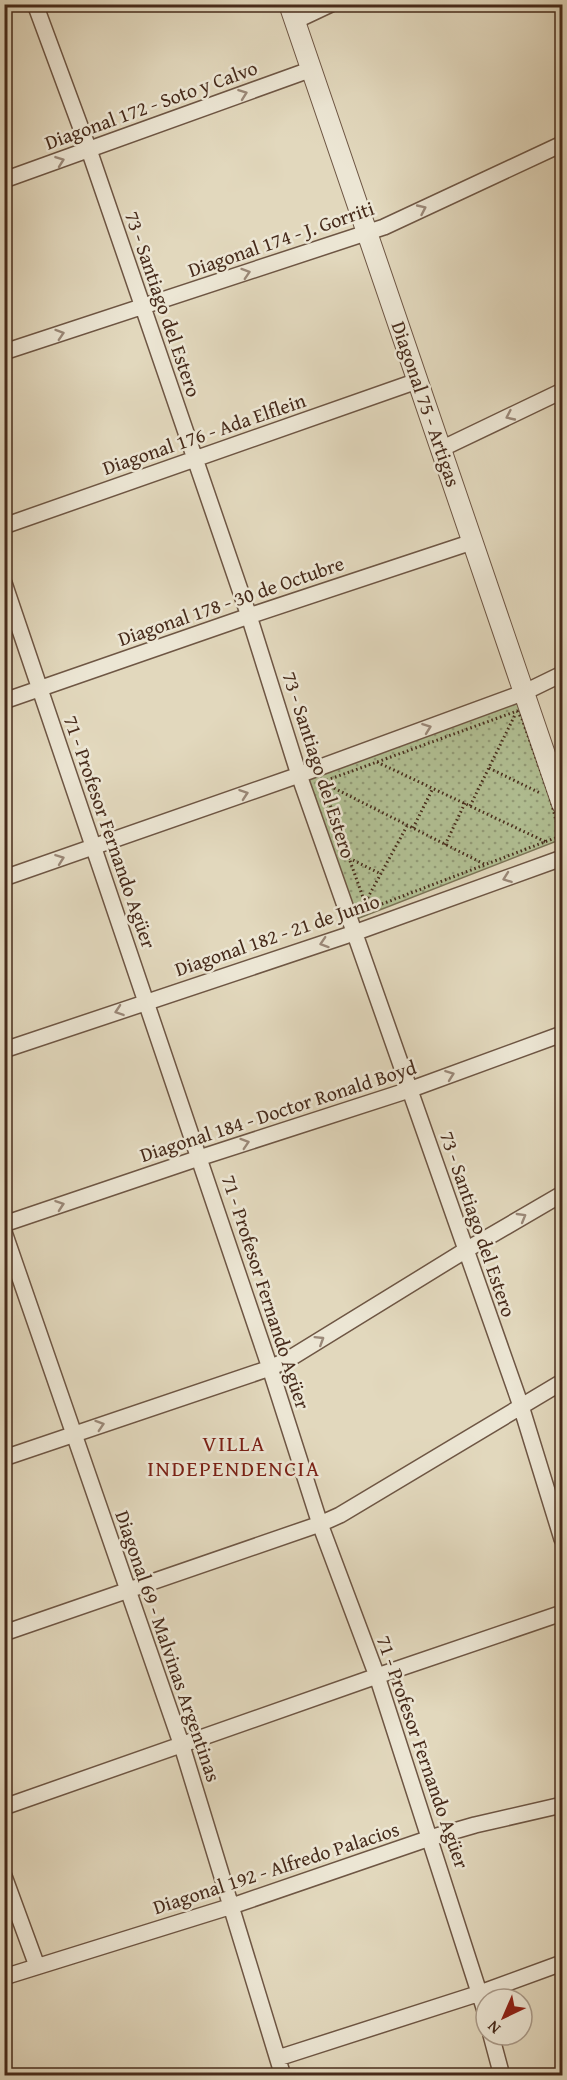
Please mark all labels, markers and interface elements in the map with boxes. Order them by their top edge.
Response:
street label: Diagonal 172 - Soto y Calvo [40,53,261,157]
one-way arrow [237,89,248,102]
one-way arrow [54,155,65,168]
street label: Diagonal 174 - J. Gorriti [184,193,378,284]
one-way arrow [416,205,427,217]
street label: 73 - Santiago del Estero [118,207,209,401]
one-way arrow [240,268,251,281]
street label: Diagonal 75 - Artigas [385,317,468,491]
one-way arrow [54,329,65,341]
street label: Diagonal 176 - Ada Elflein [98,385,309,482]
one-way arrow [505,409,516,421]
street label: Diagonal 178 - 30 de Octubre [114,548,348,653]
street label: 73 - Santiago del Estero [276,668,363,862]
street label: 71 - Profesor Fernando Agüer [57,711,164,952]
one-way arrow [421,722,432,735]
one-way arrow [238,789,248,802]
one-way arrow [54,853,65,866]
one-way arrow [503,870,513,883]
street label: Diagonal 182 - 21 de Junio [171,886,383,983]
one-way arrow [319,935,330,948]
one-way arrow [114,1004,125,1016]
street label: Diagonal 184 - Doctor Ronald Boyd [136,1052,420,1169]
one-way arrow [444,1070,455,1083]
street label: 73 - Santiago del Estero [433,1127,524,1321]
one-way arrow [239,1138,250,1150]
street label: 71 - Profesor Fernando Agüer [215,1171,318,1413]
one-way arrow [54,1200,65,1213]
one-way arrow [516,1213,527,1225]
one-way arrow [314,1336,324,1348]
one-way arrow [94,1420,105,1433]
district label: VILLA INDEPENDENCIA [147,1427,321,1484]
street label: Diagonal 69 - Malvinas Argentinas [108,1506,229,1785]
street label: 71 - Profesor Fernando Agüer [370,1631,477,1872]
street label: Diagonal 192 - Alfredo Palacios [149,1814,403,1921]
north arrow [474,1987,534,2047]
text: N [481,2015,506,2040]

